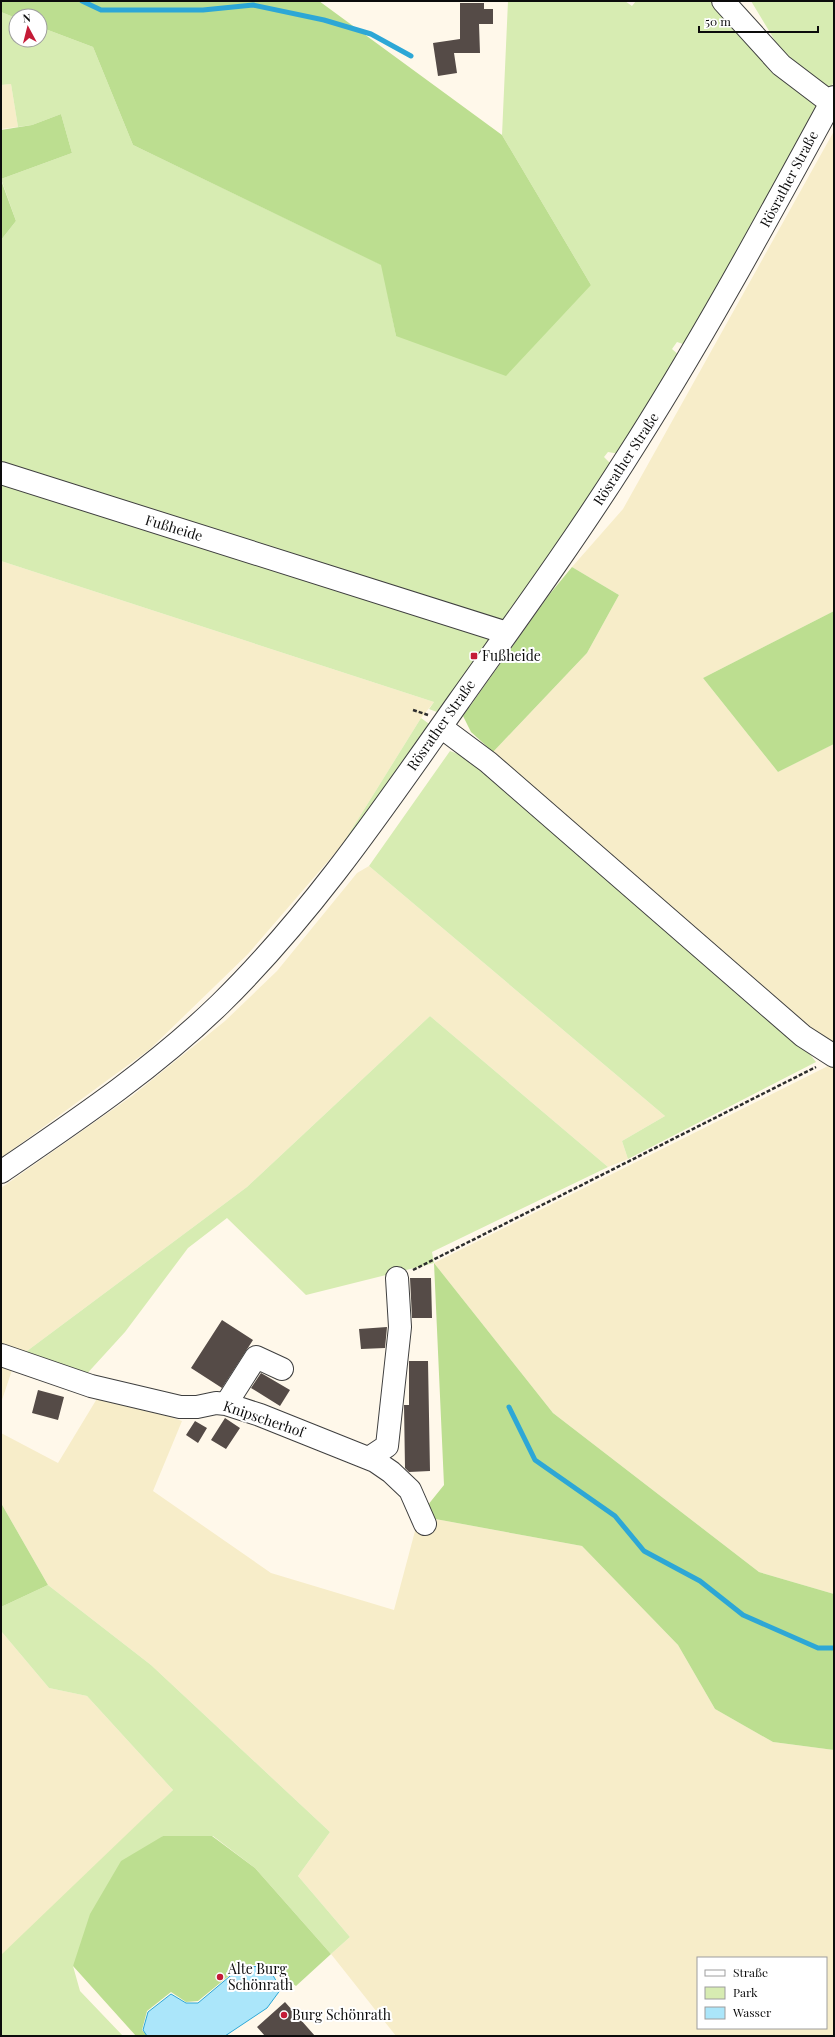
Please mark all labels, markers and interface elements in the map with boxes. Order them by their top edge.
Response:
north arrow [8,8,48,48]
scale bar [699,8,818,34]
text: N [22,10,32,26]
text: 50 m [705,13,731,29]
street label: Rösrather Straße [755,127,822,230]
street label: Rösrather Straße [589,409,663,509]
street label: Fußheide [143,510,205,545]
place label: Fußheide [482,646,541,665]
marker: Fußheide [469,651,479,661]
street label: Rösrather Straße [402,675,479,774]
street label: Knipscherhof [221,1396,309,1442]
legend [697,1957,827,2029]
place label: Alte Burg Schönrath [227,1959,294,1994]
text: Straße [733,1964,768,1980]
marker: Alte Burg Schönrath [215,1972,225,1982]
text: Park [733,1984,758,2000]
text: Wasser [732,2004,772,2020]
place label: Burg Schönrath [292,2005,392,2024]
marker: Burg Schönrath [279,2010,289,2020]

